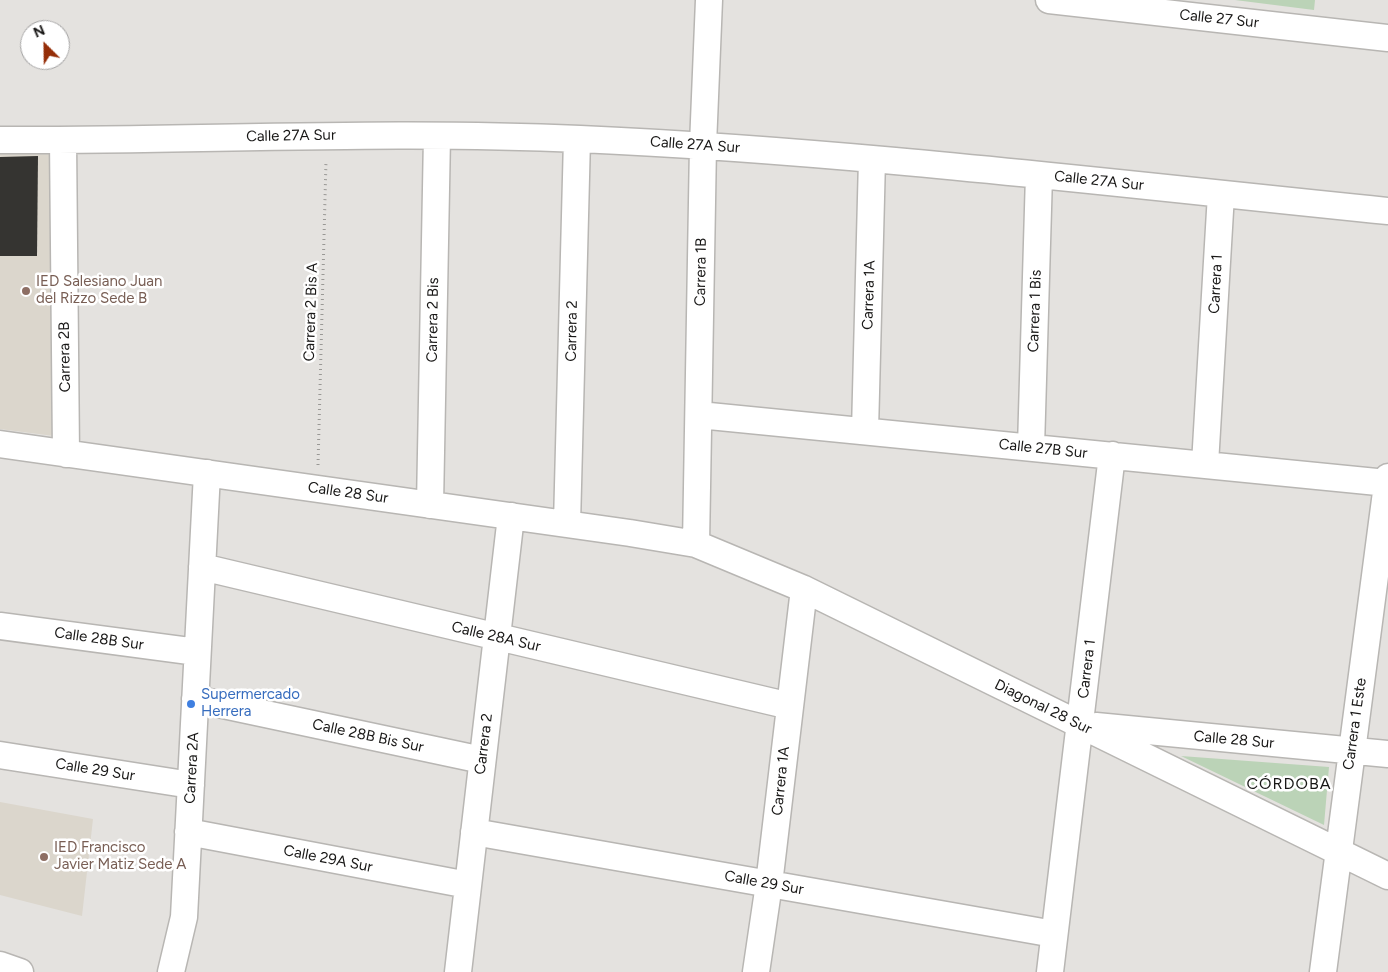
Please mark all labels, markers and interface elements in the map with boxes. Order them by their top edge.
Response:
street label: Calle 27 Sur [1178,6,1260,32]
north arrow [20,20,70,70]
text: N [31,22,48,42]
street label: Calle 27A Sur [246,126,336,146]
street label: Calle 27A Sur [650,133,740,157]
street label: Calle 27A Sur [1053,167,1145,195]
street label: Carrera 1B [691,238,711,306]
street label: Carrera 1 [1205,254,1227,314]
street label: Carrera 1A [859,260,879,330]
street label: Carrera 2 Bis A [300,262,322,362]
street label: Carrera 1 Bis [1025,269,1045,353]
place label: IED Salesiano Juan del Rizzo Sede B [36,273,162,308]
street label: Carrera 2 Bis [423,277,443,363]
marker: IED Salesiano Juan del Rizzo Sede B [20,285,32,297]
street label: Carrera 2 [562,300,582,362]
street label: Carrera 2B [55,321,75,393]
street label: Calle 27B Sur [998,435,1088,463]
street label: Calle 28 Sur [307,478,389,508]
street label: Calle 28A Sur [450,618,542,656]
street label: Calle 28B Sur [53,624,145,654]
street label: Carrera 1 [1074,638,1100,700]
street label: Diagonal 28 Sur [991,676,1095,738]
street label: Carrera 1 Este [1340,677,1370,771]
place label: Supermercado Herrera [201,686,300,721]
marker: Supermercado Herrera [185,698,197,710]
street label: Carrera 2 [471,712,497,776]
street label: Calle 28B Bis Sur [311,715,425,757]
street label: Calle 28 Sur [1193,728,1275,752]
street label: Carrera 2A [181,732,203,804]
street label: Carrera 1A [768,745,794,817]
street label: Calle 29 Sur [54,755,136,785]
district label: CÓRDOBA [1246,774,1332,794]
place label: IED Francisco Javier Matiz Sede A [54,839,186,874]
street label: Calle 29A Sur [282,842,374,876]
marker: IED Francisco Javier Matiz Sede A [38,851,50,863]
street label: Calle 29 Sur [723,867,805,899]

